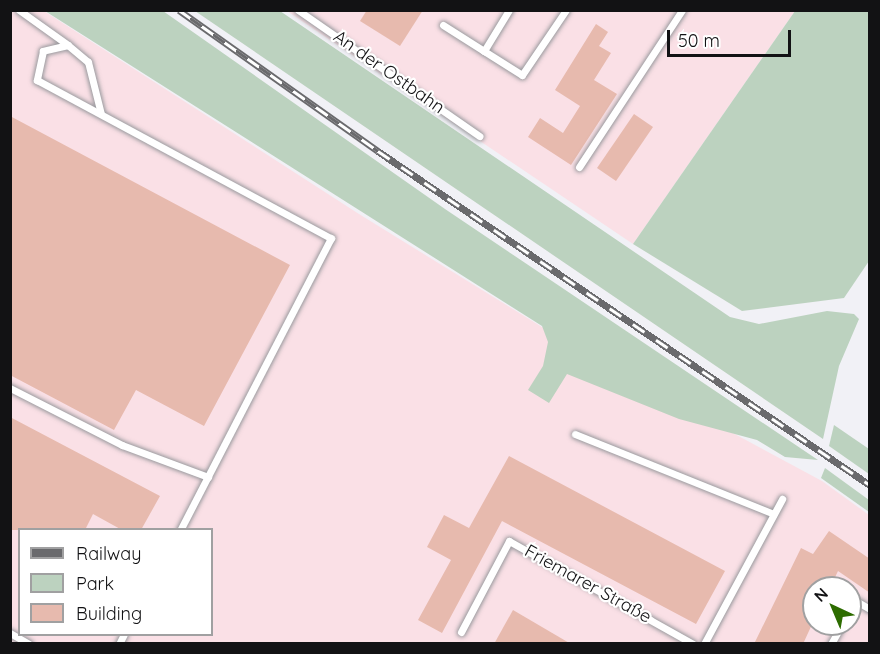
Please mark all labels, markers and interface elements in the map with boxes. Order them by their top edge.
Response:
scale bar [670,18,794,56]
street label: An der Ostbahn [329,26,449,118]
text: 50 m [678,29,720,52]
legend [18,528,213,636]
street label: Friemarer Straße [521,540,655,628]
text: Railway [76,542,142,565]
text: Park [76,572,114,595]
north arrow [802,576,862,636]
text: N [810,583,832,606]
text: Building [76,602,142,625]

